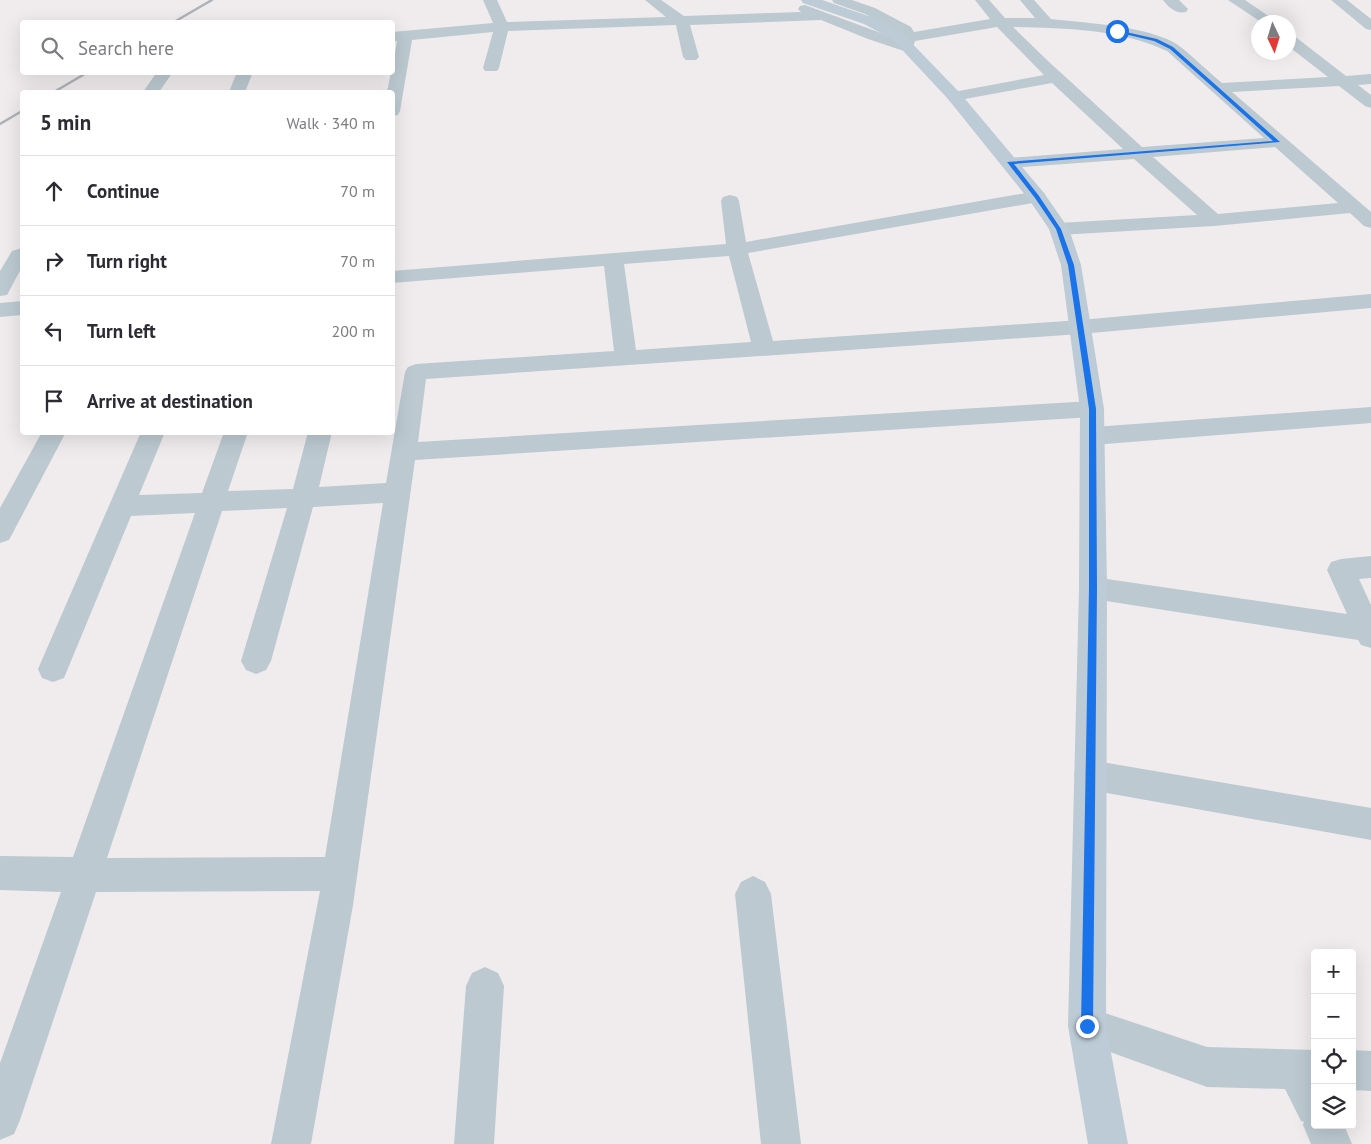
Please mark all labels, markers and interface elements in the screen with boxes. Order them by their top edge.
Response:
north arrow [1251,15,1296,60]
search box [20,20,395,75]
route start [1106,20,1129,43]
icon: search [38,34,66,62]
text: Search here [78,36,174,60]
text: 5 min [40,109,91,136]
text: Walk · 340 m [286,113,375,133]
icon: ahead [40,177,68,205]
text: Continue [87,179,159,203]
text: 70 m [340,181,375,201]
icon: right [40,247,68,275]
text: Turn right [87,249,167,273]
text: 70 m [340,251,375,271]
icon: left [40,317,68,345]
text: Turn left [87,319,156,343]
text: 200 m [332,321,375,341]
icon: arrive [40,387,68,415]
text: Arrive at destination [87,389,253,413]
map controls [1311,949,1356,1129]
button: + [1311,949,1356,994]
button: − [1311,994,1356,1039]
route end [1076,1015,1099,1038]
button: locate [1311,1039,1356,1084]
button: layers [1311,1084,1356,1129]

